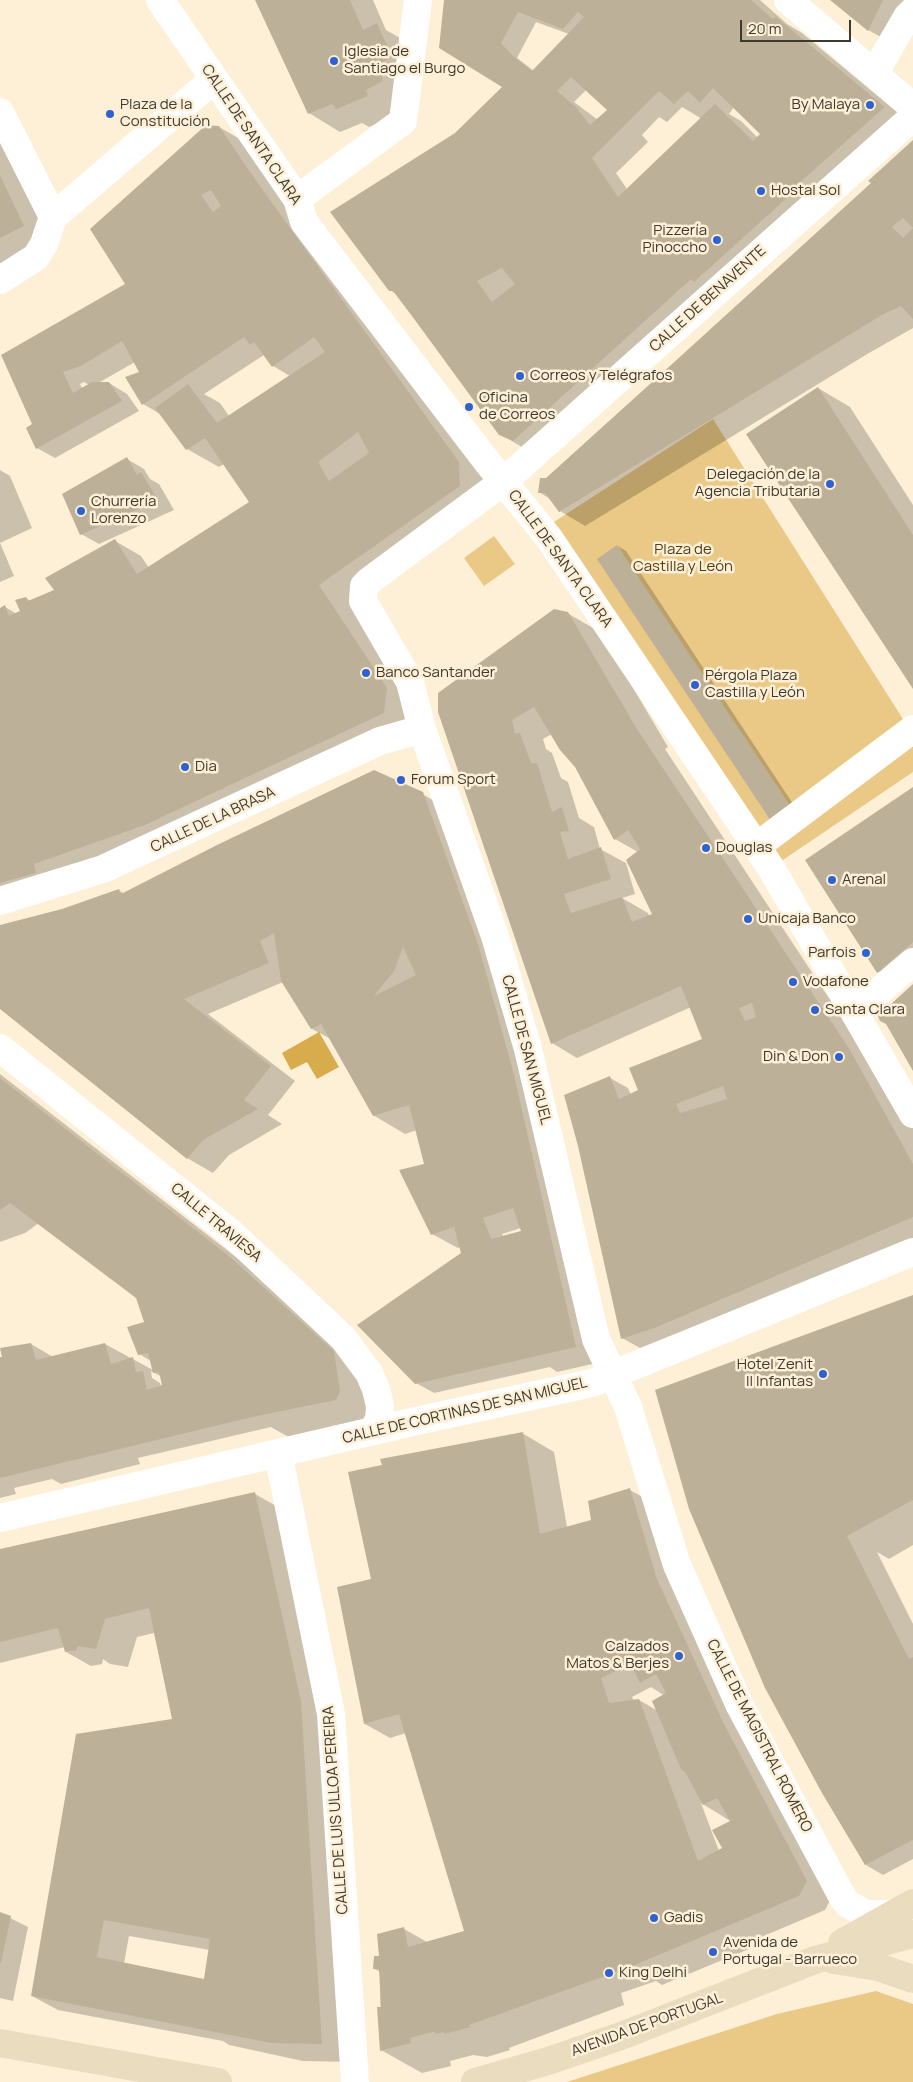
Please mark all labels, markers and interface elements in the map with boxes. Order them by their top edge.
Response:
scale bar [743,10,854,42]
text: 20 m [748,18,781,39]
place label: Iglesia de Santiago el Burgo [344,43,465,78]
marker: Iglesia de Santiago el Burgo [328,55,340,67]
street label: CALLE DE SANTA CLARA [197,61,305,209]
place label: Plaza de la Constitución [120,96,210,131]
place label: By Malaya [792,96,860,114]
marker: By Malaya [864,99,876,111]
marker: Plaza de la Constitución [104,108,116,120]
place label: Hostal Sol [771,182,840,200]
marker: Hostal Sol [755,185,767,197]
place label: Pizzería Pinoccho [643,222,707,257]
marker: Pizzería Pinoccho [711,234,723,246]
street label: CALLE DE BENAVENTE [646,242,770,356]
place label: Correos y Telégrafos [530,367,672,385]
marker: Correos y Telégrafos [514,370,526,382]
place label: Oficina de Correos [479,389,555,424]
marker: Oficina de Correos [463,401,475,413]
place label: Delegación de la Agencia Tributaria [695,466,820,501]
marker: Delegación de la Agencia Tributaria [824,478,836,490]
street label: CALLE DE SANTA CLARA [504,487,616,631]
place label: Churrería Lorenzo [91,493,156,528]
marker: Churrería Lorenzo [75,505,87,517]
park label: Plaza de Castilla y León [633,541,733,576]
place label: Banco Santander [376,664,495,682]
marker: Banco Santander [360,667,372,679]
place label: Pérgola Plaza Castilla y León [705,667,805,702]
marker: Pérgola Plaza Castilla y León [689,679,701,691]
place label: Dia [195,758,217,776]
marker: Dia [179,761,191,773]
place label: Forum Sport [411,771,496,789]
marker: Forum Sport [395,774,407,786]
street label: CALLE DE LA BRASA [148,783,278,857]
place label: Douglas [716,839,772,857]
marker: Douglas [700,842,712,854]
place label: Arenal [842,871,886,889]
marker: Arenal [826,874,838,886]
place label: Unicaja Banco [758,910,856,928]
marker: Unicaja Banco [742,913,754,925]
place label: Parfois [808,944,856,962]
marker: Parfois [860,947,872,959]
street label: CALLE DE SAN MIGUEL [497,973,555,1127]
place label: Vodafone [803,973,869,991]
marker: Vodafone [787,976,799,988]
place label: Santa Clara [825,1001,905,1019]
marker: Santa Clara [809,1004,821,1016]
place label: Din & Don [763,1048,829,1066]
marker: Din & Don [833,1051,845,1063]
street label: CALLE TRAVIESA [167,1180,265,1266]
place label: Hotel Zenit II Infantas [737,1356,813,1391]
marker: Hotel Zenit II Infantas [817,1368,829,1380]
street label: CALLE DE CORTINAS DE SAN MIGUEL [341,1374,589,1448]
street label: CALLE DE MAGISTRAL ROMERO [702,1637,816,1835]
place label: Calzados Matos & Berjes [566,1638,669,1673]
marker: Calzados Matos & Berjes [673,1650,685,1662]
street label: CALLE DE LUIS ULLOA PEREIRA [320,1705,352,1915]
place label: Gadis [664,1909,703,1927]
marker: Gadis [648,1912,660,1924]
place label: Avenida de Portugal - Barrueco [723,1934,857,1969]
marker: Avenida de Portugal - Barrueco [707,1946,719,1958]
place label: King Delhi [619,1964,687,1982]
marker: King Delhi [603,1967,615,1979]
street label: AVENIDA DE PORTUGAL [569,1989,725,2061]

